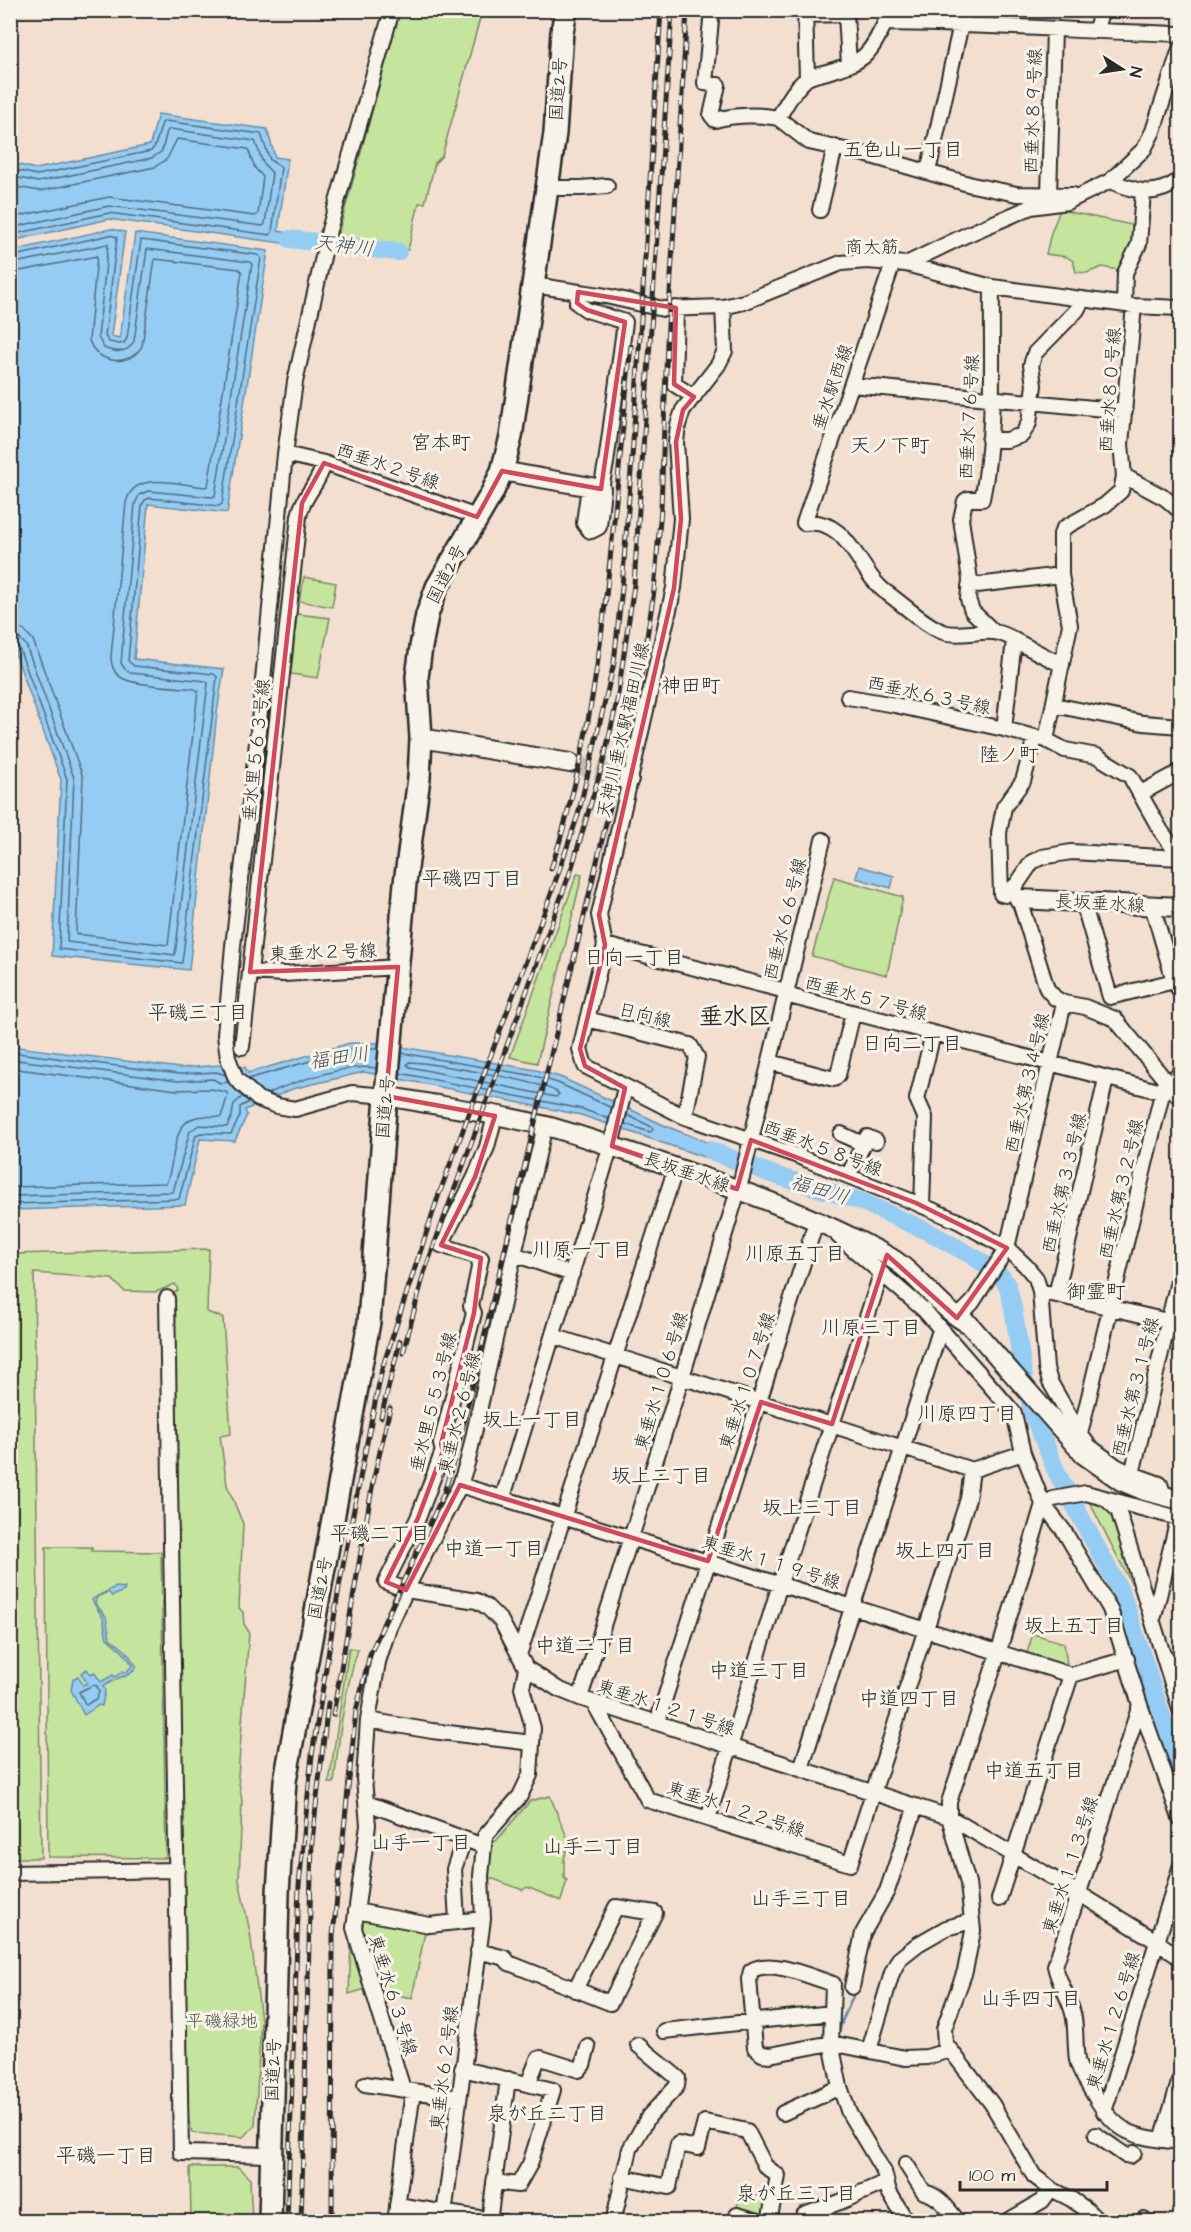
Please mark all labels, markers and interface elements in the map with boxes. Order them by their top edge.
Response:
north arrow [1092,39,1152,99]
street label: 西垂水８９号線 [1019,48,1048,174]
street label: 国道2号 [544,56,573,122]
text: N [1124,65,1147,79]
district label: 五色山一丁目 [843,136,963,164]
water label: 天神川 [312,228,375,264]
street label: 商大筋 [845,235,899,260]
street label: 西垂水８０号線 [1094,326,1127,454]
street label: 垂水駅西線 [806,341,859,434]
street label: 西垂水７６号線 [954,353,985,481]
district label: 宮本町 [411,429,471,457]
district label: 天ノ下町 [850,432,930,460]
street label: 西垂水２号線 [333,437,443,496]
street label: 国道2号 [421,540,472,609]
street label: 天神川垂水駅福田川線 [591,640,656,821]
street label: 西垂水６３号線 [865,670,993,721]
district label: 神田町 [661,672,721,700]
street label: 垂水里５６３号線 [237,677,276,823]
district label: 陸ノ町 [979,741,1039,769]
street label: 西垂水６６号線 [758,855,813,983]
district label: 平磯四丁目 [422,865,522,893]
street label: 長坂垂水線 [1054,889,1146,918]
street label: 東垂水２号線 [269,938,377,967]
district label: 日向一丁目 [584,944,684,972]
street label: 西垂水５７号線 [802,970,930,1027]
street label: 日向線 [616,997,674,1034]
district label: 平磯三丁目 [148,999,248,1027]
district label: 垂水区 [699,1000,771,1034]
street label: 西垂水第３４号線 [999,1010,1056,1156]
district label: 日向二丁目 [862,1030,962,1058]
water label: 福田川 [307,1040,371,1076]
street label: 国道2号 [370,1074,401,1140]
street label: 西垂水第３３号線 [1036,1110,1093,1256]
street label: 西垂水５８号線 [760,1114,886,1183]
street label: 西垂水第３２号線 [1093,1116,1150,1262]
street label: 長坂垂水線 [640,1146,733,1199]
water label: 福田川 [787,1168,852,1212]
district label: 川原一丁目 [532,1236,632,1264]
district label: 川原五丁目 [745,1240,845,1268]
district label: 御霊町 [1066,1278,1126,1306]
street label: 東垂水１０６号線 [628,1309,694,1454]
street label: 東垂水１０７号線 [713,1309,782,1453]
district label: 川原三丁目 [821,1314,921,1342]
street label: 西垂水第３１号線 [1106,1314,1165,1460]
street label: 垂水里５５３号線 [404,1329,463,1475]
street label: 東垂水２６号線 [432,1349,487,1477]
district label: 川原四丁目 [917,1400,1017,1428]
district label: 坂上一丁目 [482,1406,582,1434]
district label: 坂上二丁目 [611,1462,711,1490]
district label: 坂上三丁目 [762,1494,862,1522]
district label: 平磯二丁目 [330,1520,430,1548]
street label: 東垂水１１９号線 [698,1529,843,1595]
district label: 中道一丁目 [444,1535,544,1563]
district label: 坂上四丁目 [895,1537,995,1565]
street label: 国道2号 [302,1554,339,1622]
district label: 坂上五丁目 [1024,1612,1124,1640]
district label: 中道二丁目 [535,1632,635,1660]
district label: 中道三丁目 [709,1657,809,1685]
street label: 東垂水１２１号線 [594,1673,738,1742]
district label: 中道四丁目 [859,1685,959,1713]
district label: 中道五丁目 [984,1757,1084,1785]
street label: 東垂水１２２号線 [664,1775,808,1844]
street label: 東垂水１１３号線 [1036,1793,1105,1937]
district label: 山手一丁目 [371,1829,471,1857]
district label: 山手二丁目 [543,1833,643,1861]
district label: 山手三丁目 [751,1885,851,1913]
street label: 東垂水６３号線 [362,1931,423,2059]
street label: 東垂水１２６号線 [1080,1949,1146,2094]
district label: 山手四丁目 [981,1985,1081,2013]
street label: 東垂水６２号線 [424,2004,465,2132]
park label: 平磯緑地 [186,2009,258,2034]
street label: 国道2号 [260,2037,287,2103]
district label: 泉が丘二丁目 [487,2100,607,2128]
district label: 平磯一丁目 [56,2142,156,2170]
scale bar [960,2154,1107,2192]
text: 100 m [969,2163,1015,2188]
district label: 泉が丘三丁目 [736,2180,856,2208]

